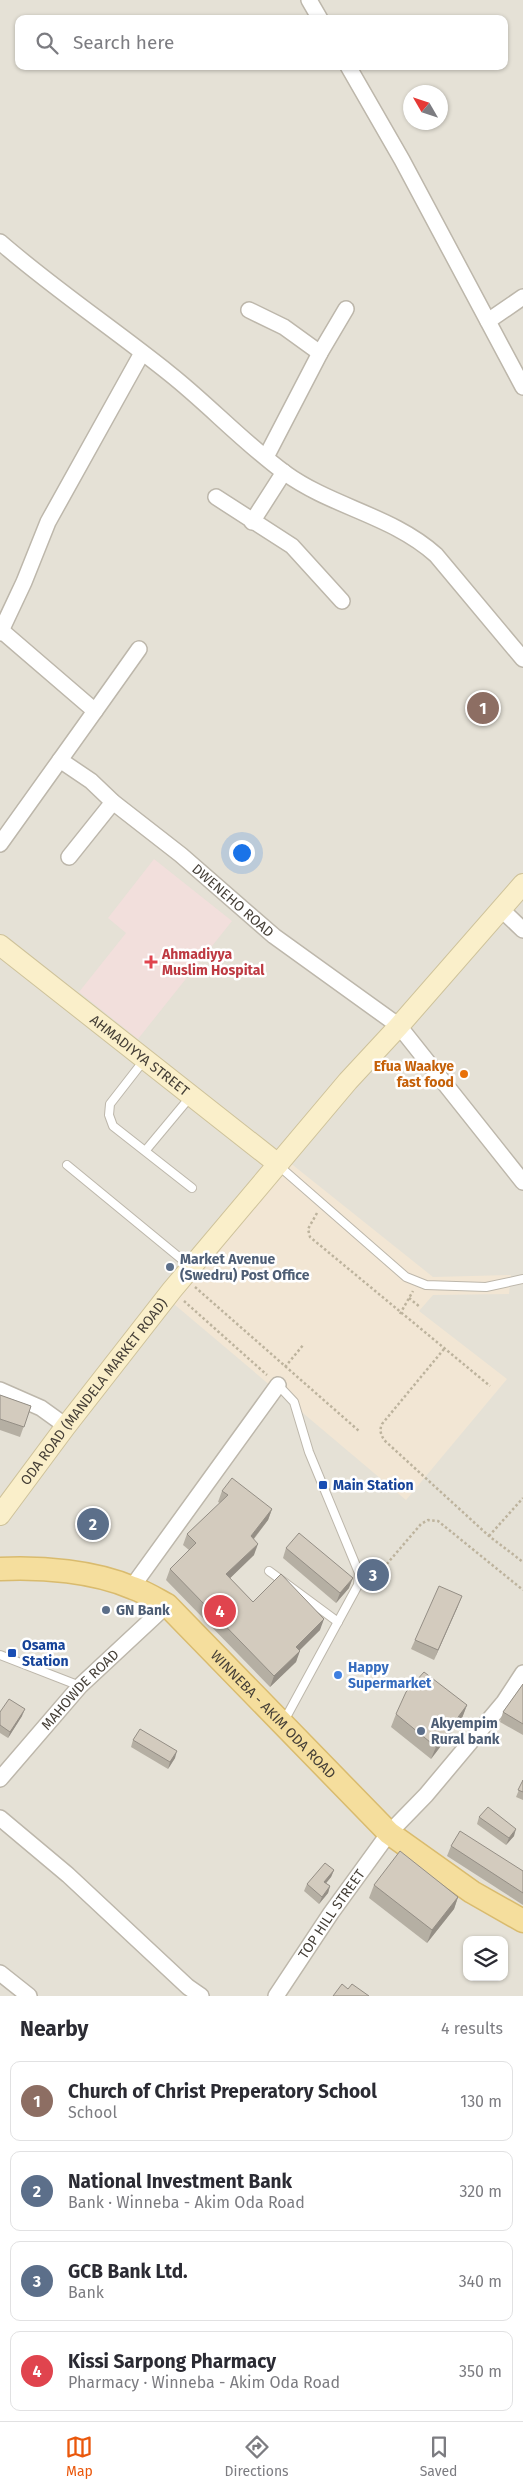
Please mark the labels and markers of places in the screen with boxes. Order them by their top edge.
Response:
pin: 1 [467,689,499,727]
place label: Ahmadiyya Muslim Hospital [161,946,265,979]
marker: Ahmadiyya Muslim Hospital [144,955,158,969]
place label: Efua Waakye fast food [374,1058,454,1091]
marker: Efua Waakye fast food [458,1068,470,1080]
place label: Market Avenue (Swedru) Post Office [180,1251,310,1284]
marker: Market Avenue (Swedru) Post Office [164,1261,176,1273]
place label: Main Station [333,1477,414,1494]
marker: Main Station [317,1479,329,1491]
pin: 2 [77,1505,109,1543]
pin: 3 [357,1556,389,1594]
pin: 4 [204,1592,236,1630]
place label: GN Bank [116,1602,170,1619]
marker: GN Bank [100,1604,112,1616]
place label: Osama Station [22,1637,69,1670]
marker: Osama Station [6,1647,18,1659]
place label: Happy Supermarket [348,1659,432,1692]
marker: Happy Supermarket [332,1669,344,1681]
place label: Akyempim Rural bank [430,1715,500,1748]
marker: Akyempim Rural bank [415,1725,427,1737]

